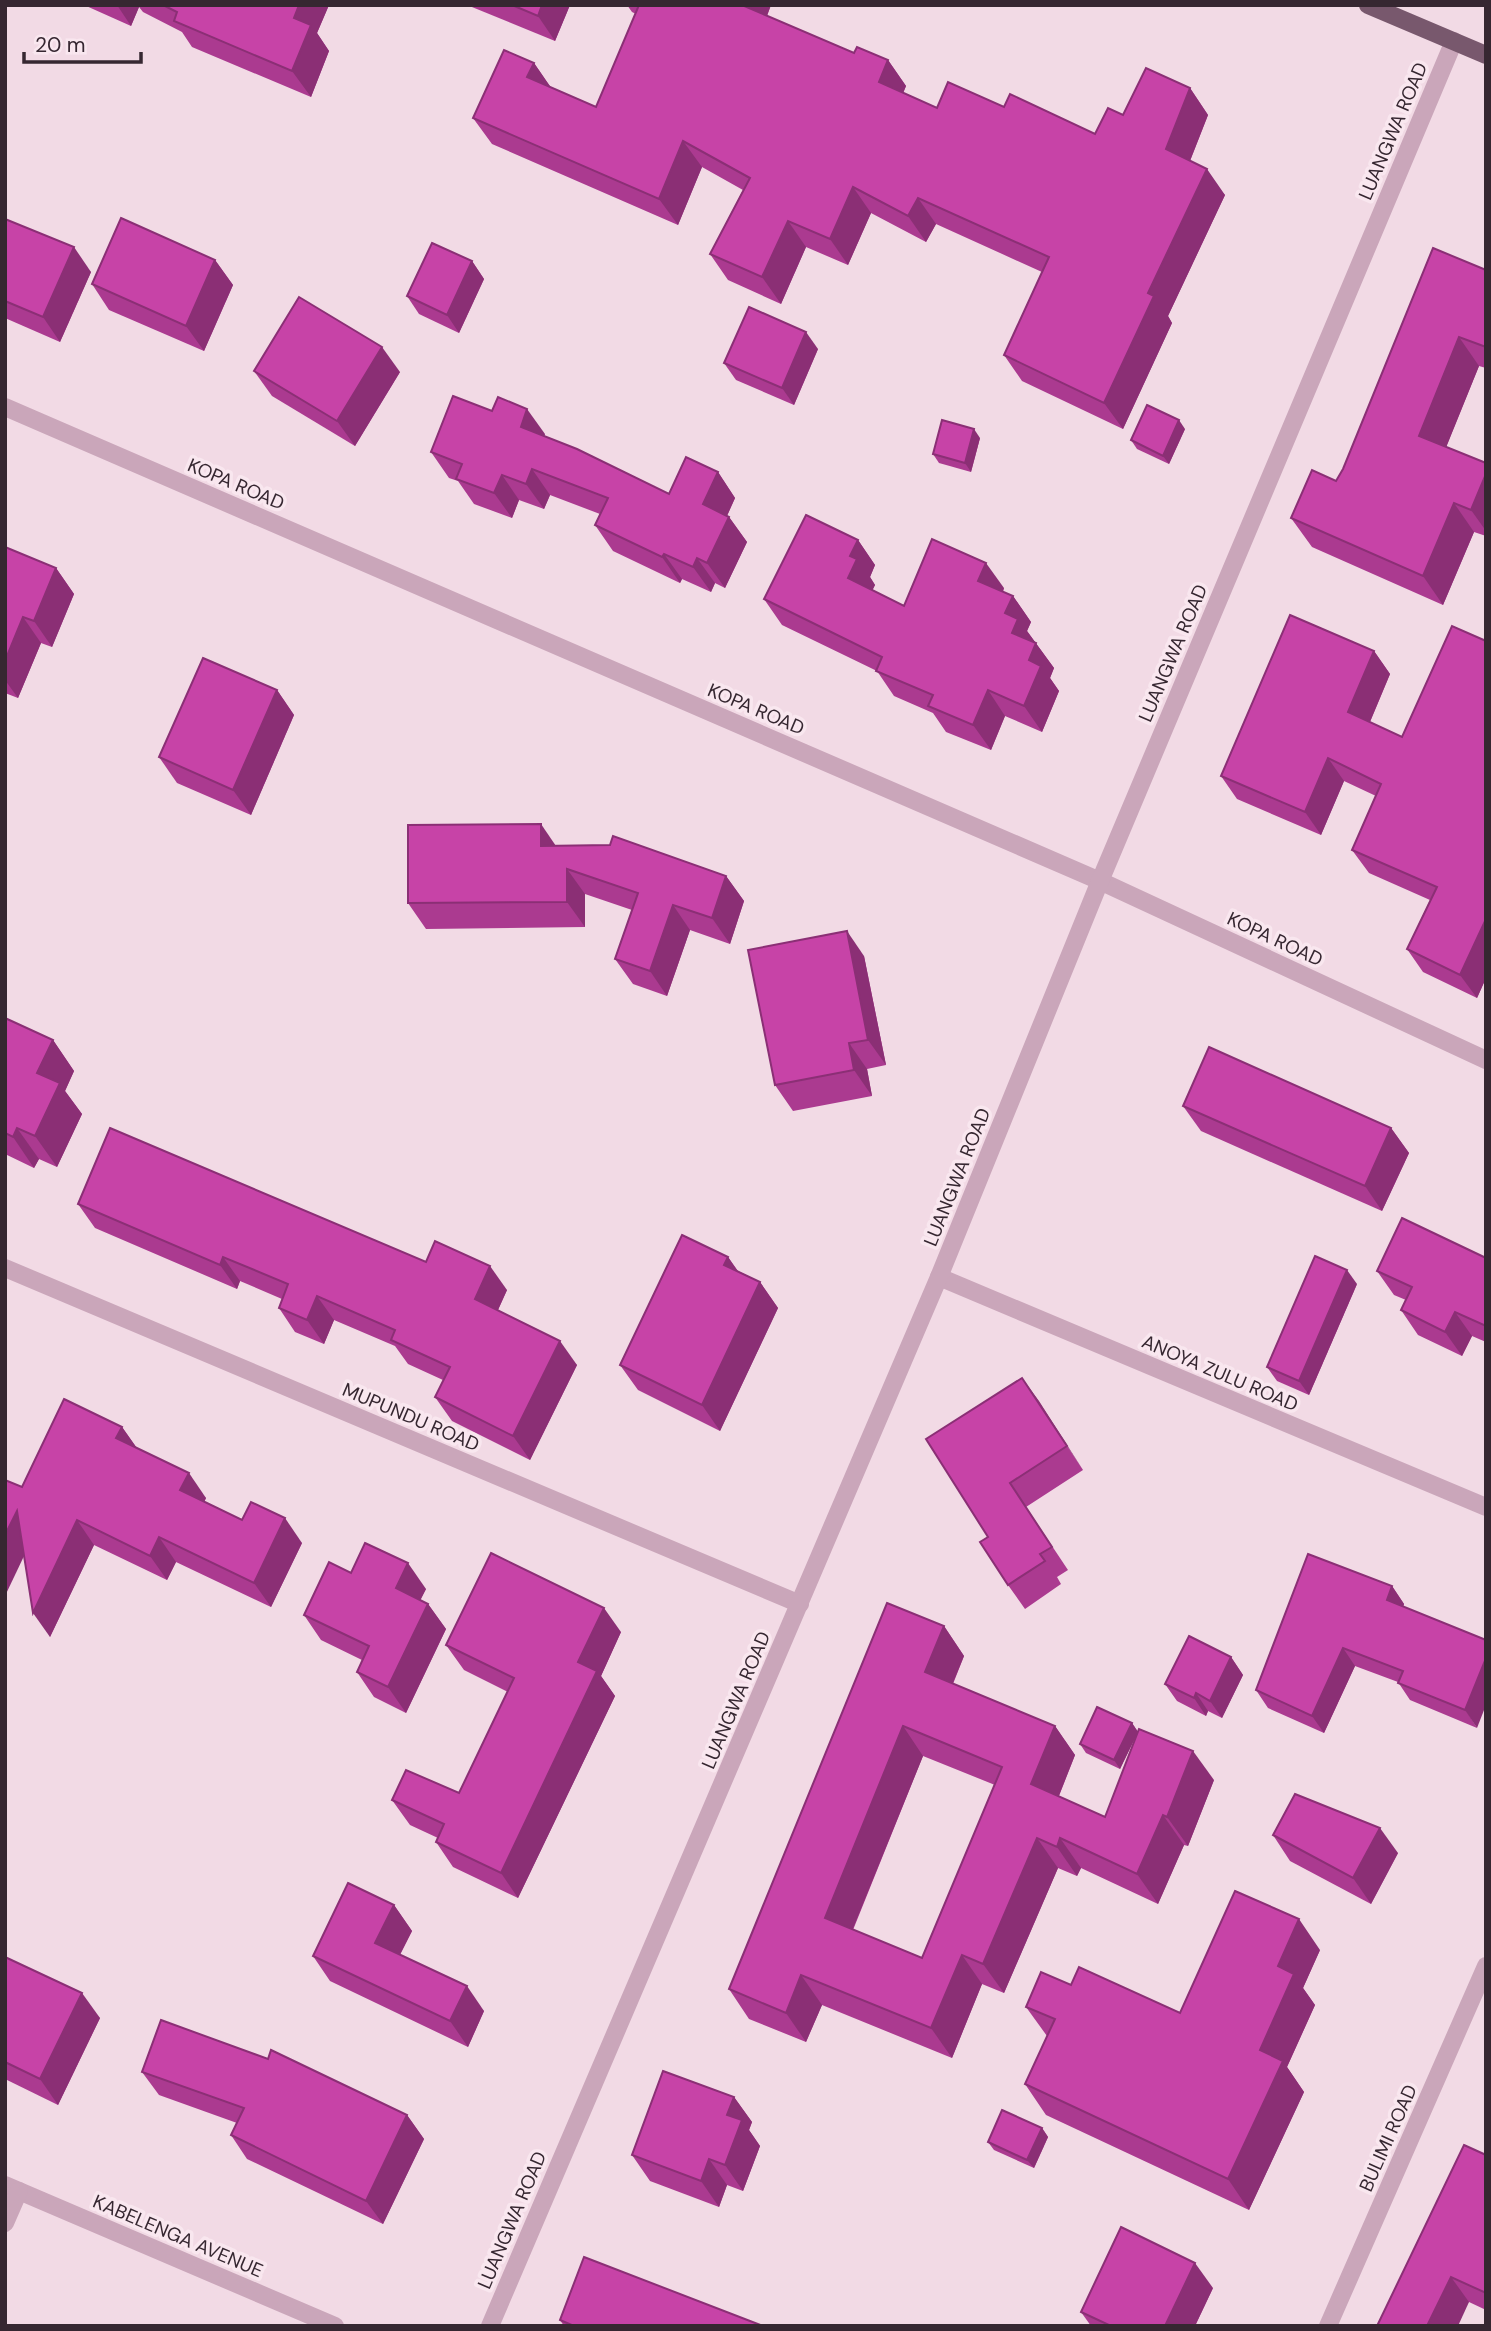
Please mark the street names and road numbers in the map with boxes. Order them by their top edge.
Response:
street label: LUANGWA ROAD [1353,58,1433,204]
street label: KOPA ROAD [184,452,288,516]
street label: LUANGWA ROAD [1133,580,1213,726]
street label: KOPA ROAD [704,677,808,741]
street label: KOPA ROAD [1223,906,1327,972]
street label: LUANGWA ROAD [918,1104,996,1250]
street label: ANOYA ZULU ROAD [1138,1329,1302,1417]
street label: MUPUNDU ROAD [339,1377,483,1457]
street label: LUANGWA ROAD [696,1627,776,1773]
street label: BULIMI ROAD [1353,2081,1423,2195]
street label: LUANGWA ROAD [472,2147,552,2293]
street label: KABELENGA AVENUE [89,2189,267,2283]

